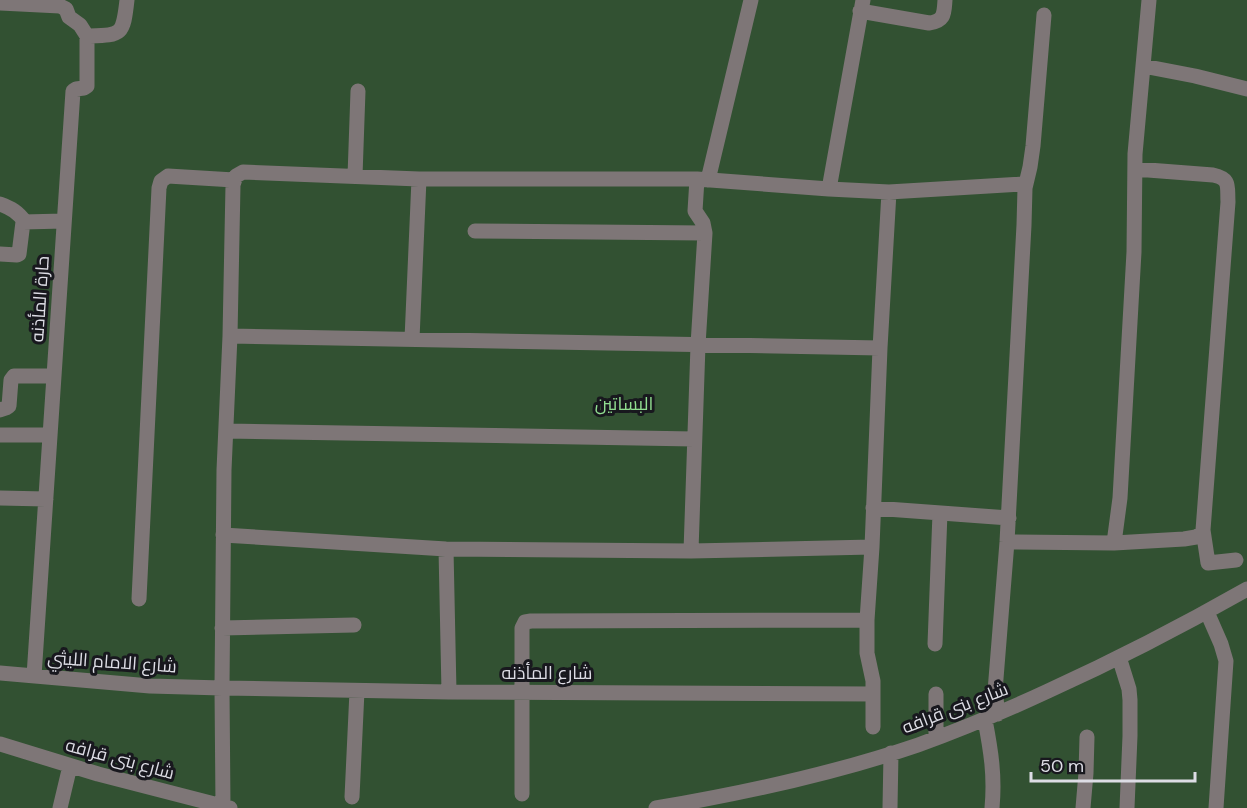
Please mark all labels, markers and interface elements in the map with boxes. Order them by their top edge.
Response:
street label: حارة المأذنه [25,255,55,343]
park label: البساتين [595,392,653,416]
street label: شارع الامام الليثي [46,646,177,680]
street label: شارع المأذنه [502,661,592,685]
street label: شارع بنى قرافه [899,677,1011,739]
street label: شارع بنى قرافه [63,733,177,785]
scale bar [1031,745,1194,783]
text: 50 m [1040,754,1084,778]

